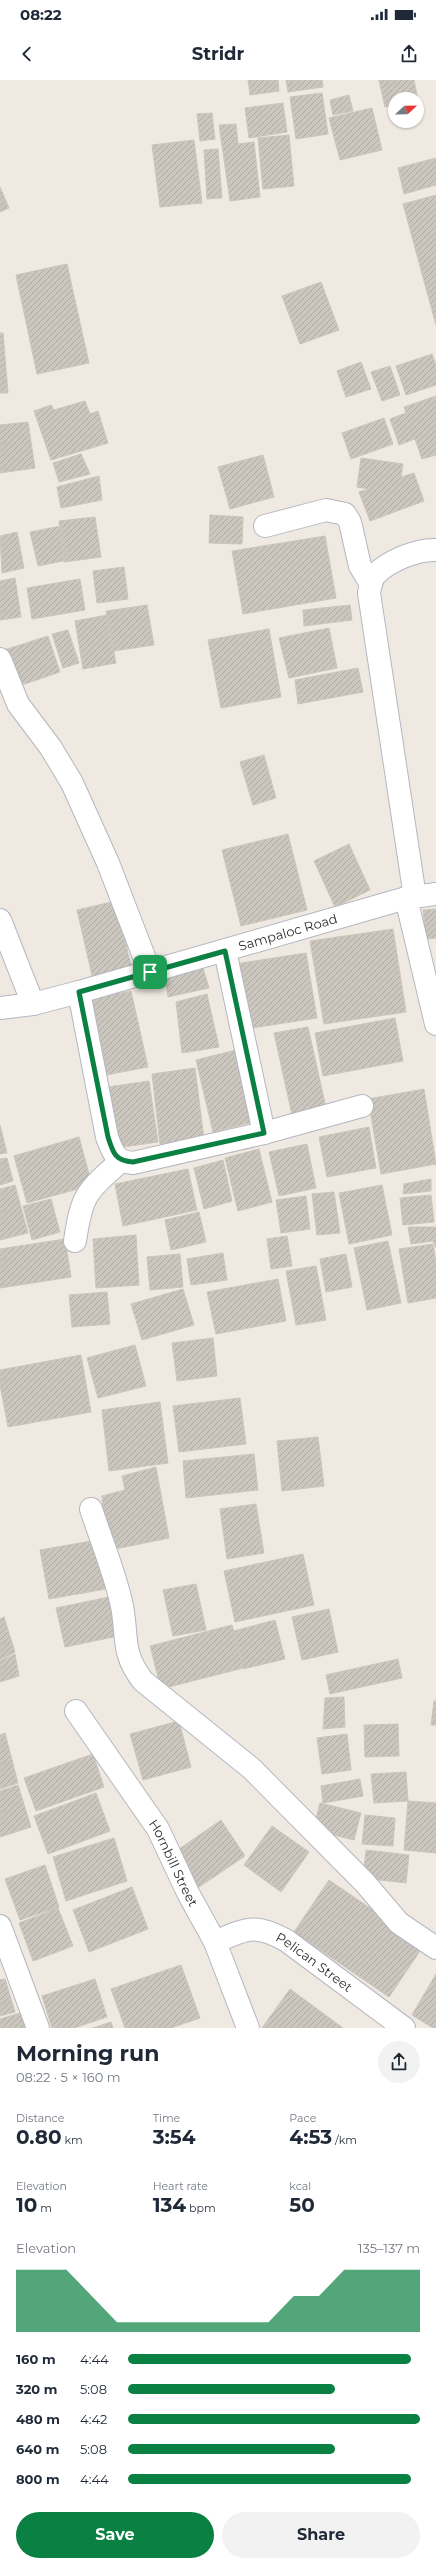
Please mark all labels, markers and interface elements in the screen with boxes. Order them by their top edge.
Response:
text: 08:22 [20,5,62,24]
icon: back [16,43,38,65]
text: Stridr [192,43,244,65]
icon: share [398,43,420,65]
north arrow [388,92,424,128]
map controls [388,92,424,128]
street label: Sampaloc Road [236,910,339,954]
pin [133,955,167,989]
icon: arrive [139,961,161,983]
street label: Hornbill Street [146,1816,202,1909]
street label: Pelican Street [273,1929,356,1995]
text: Morning run [16,2040,159,2067]
button: share [378,2041,420,2083]
text: 08:22 · 5 × 160 m [16,2069,121,2085]
text: Distance [16,2111,64,2125]
text: Time [153,2111,180,2125]
text: Pace [289,2111,316,2125]
text: 0.80 [16,2125,62,2149]
text: 3:54 [153,2125,195,2149]
text: 4:53 [289,2125,332,2149]
text: km [62,2133,83,2147]
text: /km [332,2133,357,2147]
text: Elevation [16,2179,67,2193]
text: Heart rate [153,2179,208,2193]
text: kcal [289,2179,311,2193]
text: 10 [16,2193,37,2217]
text: 134 [153,2193,186,2217]
text: 50 [289,2193,315,2217]
text: m [37,2201,52,2215]
text: bpm [186,2201,216,2215]
text: Elevation [16,2240,76,2256]
text: 135–137 m [358,2240,420,2256]
text: 160 m [16,2351,56,2367]
text: 4:44 [80,2351,109,2367]
text: 320 m [16,2381,57,2397]
text: 5:08 [80,2381,107,2397]
text: 480 m [16,2411,60,2427]
text: 4:42 [80,2411,107,2427]
text: 640 m [16,2441,59,2457]
text: 5:08 [80,2441,107,2457]
text: 800 m [16,2471,60,2487]
text: 4:44 [80,2471,109,2487]
button: Save [16,2512,214,2558]
button: Share [222,2512,420,2558]

